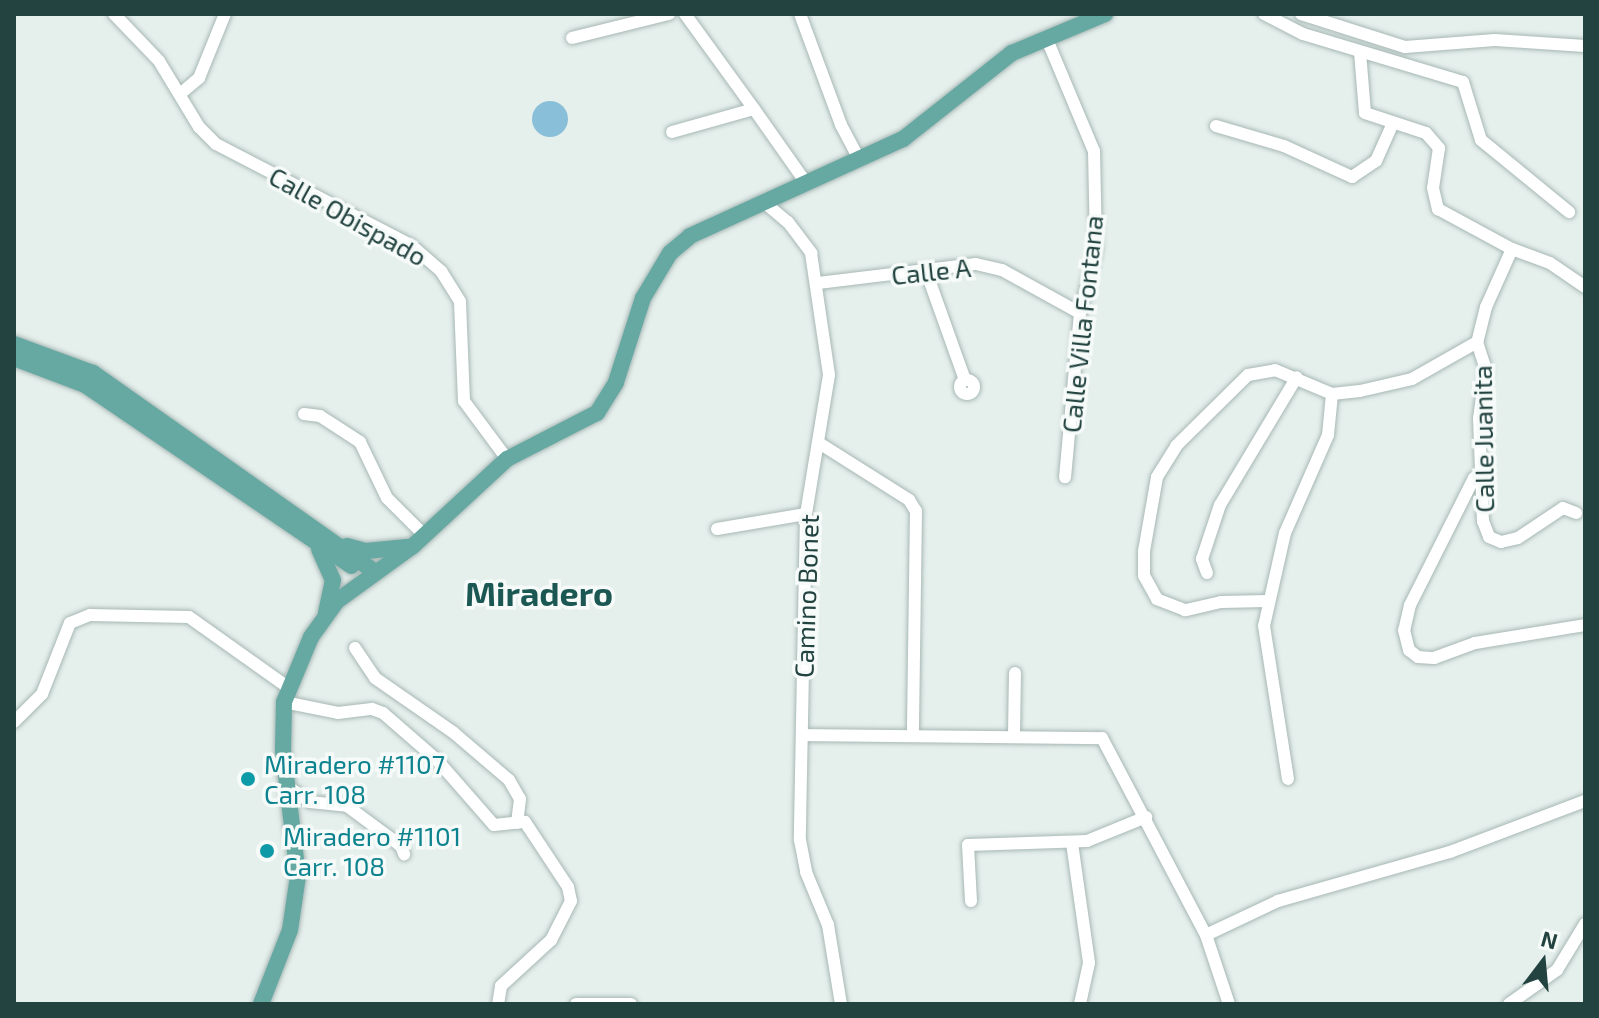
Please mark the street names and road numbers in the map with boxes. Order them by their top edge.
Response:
street label: Calle Obispado [264,160,432,272]
street label: Calle Villa Fontana [1055,213,1109,435]
street label: Calle A [889,251,973,291]
street label: Calle Juanita [1466,365,1500,513]
street label: Camino Bonet [788,514,824,678]

